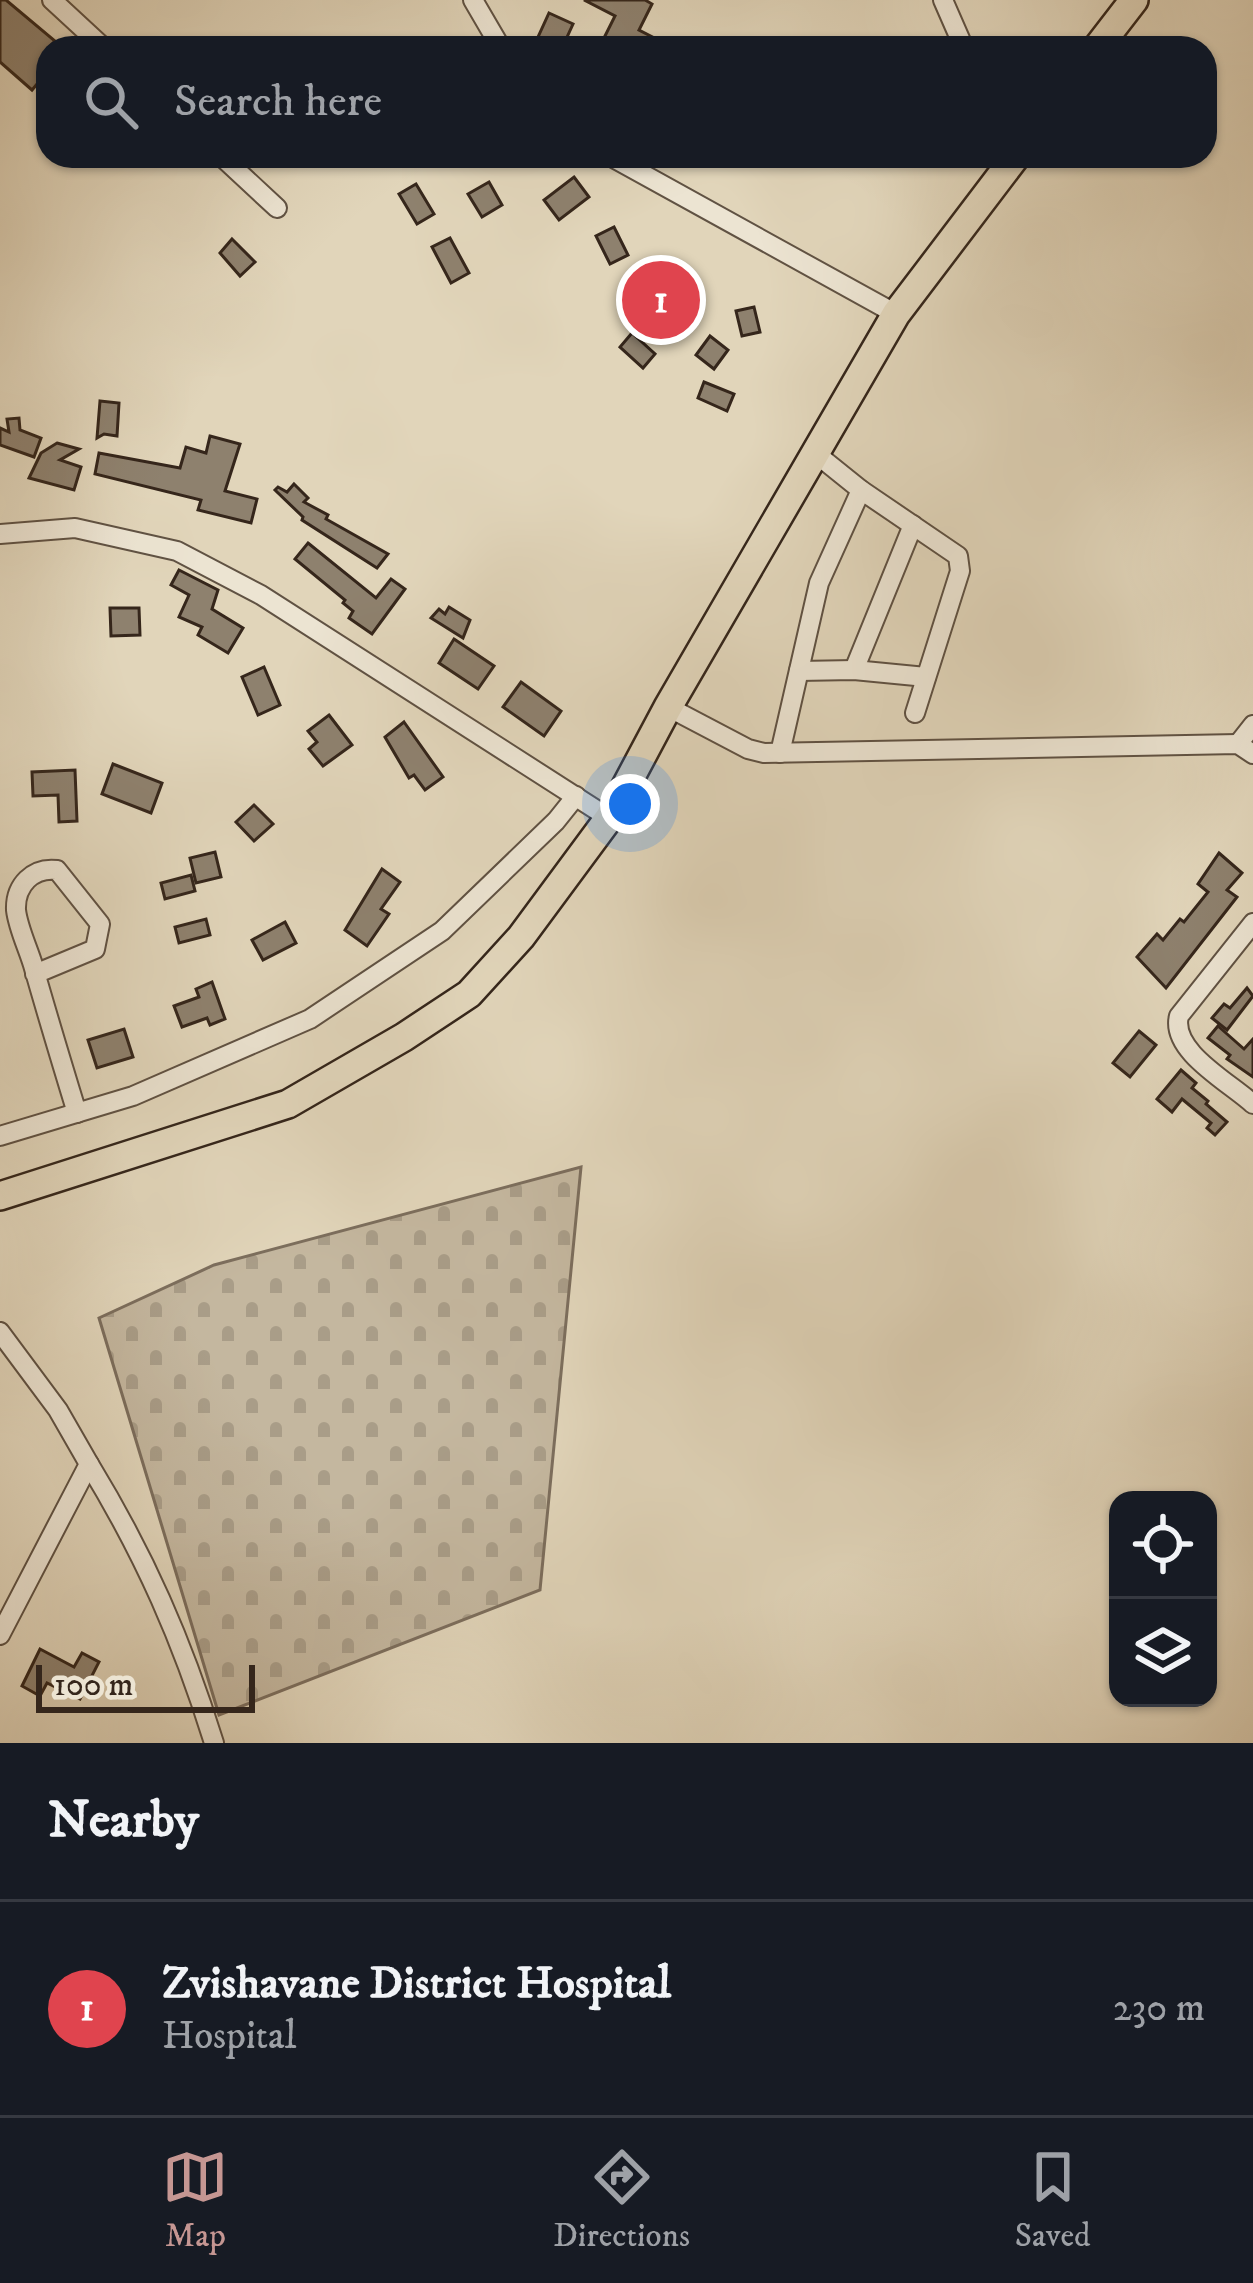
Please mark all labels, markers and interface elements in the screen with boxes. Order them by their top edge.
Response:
search box [36,36,1217,168]
icon: search [78,69,144,135]
text: Search here [174,74,382,130]
pin: 1 [622,255,700,345]
your location [600,774,660,834]
map controls [1109,1491,1217,1707]
button: locate [1109,1491,1217,1599]
button: layers [1109,1599,1217,1707]
scale bar [36,1659,255,1712]
text: 100 m [54,1665,133,1706]
text: Nearby [48,1789,199,1853]
text: Zvishavane District Hospital [162,1956,671,2012]
text: 1 [80,1984,94,2033]
text: 230 m [1113,1984,1205,2033]
text: Hospital [162,2012,296,2061]
tab: Map [162,2144,228,2257]
tab: Directions [553,2144,690,2257]
tab: Saved [1015,2144,1091,2257]

